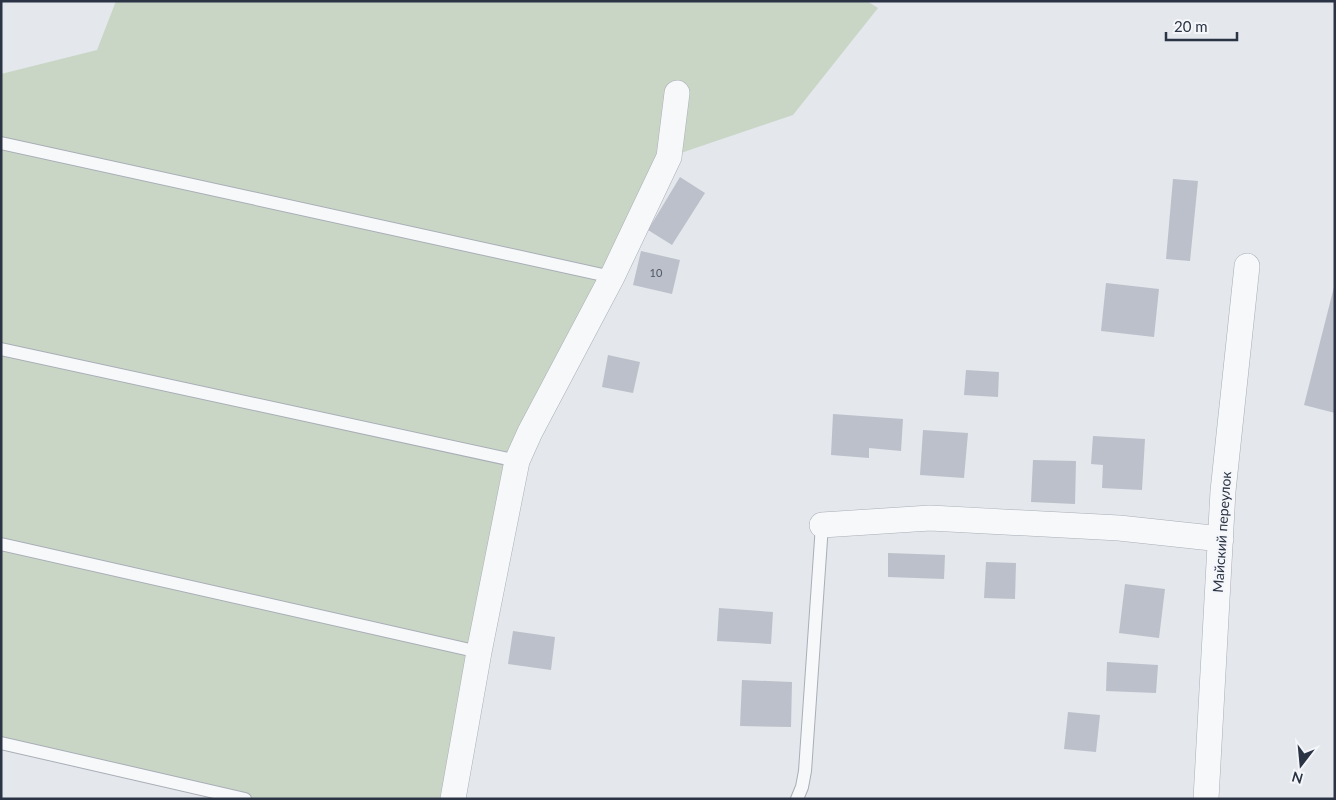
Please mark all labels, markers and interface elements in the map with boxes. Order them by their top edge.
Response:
scale bar [1166,10,1237,42]
text: 20 m [1174,17,1208,35]
house number: 10 [650,266,663,279]
street label: Майский переулок [1209,470,1234,593]
north arrow [1276,740,1326,790]
text: N [1290,768,1305,788]

